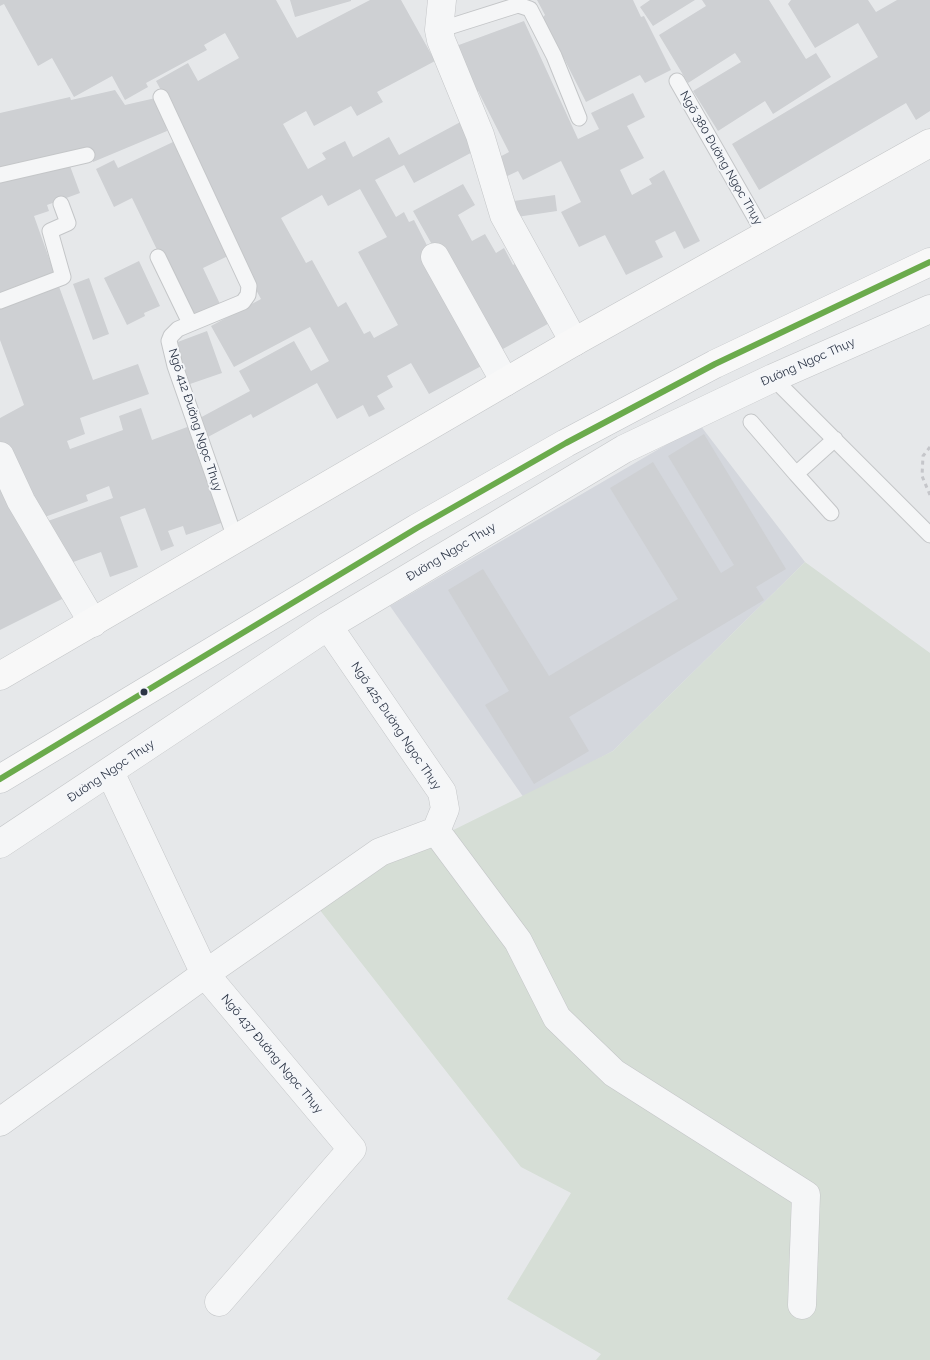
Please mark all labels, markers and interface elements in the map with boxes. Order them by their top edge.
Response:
street label: Ngõ 380 Đường Ngọc Thụy [677,88,765,228]
street label: Đường Ngọc Thụy [759,335,857,389]
street label: Ngõ 412 Đường Ngọc Thụy [165,347,225,493]
street label: Đường Ngọc Thụy [404,520,498,584]
street label: Ngõ 425 Đường Ngọc Thụy [348,659,444,793]
unlabelled marker [139,687,149,697]
street label: Đường Ngọc Thụy [65,737,157,805]
street label: Ngõ 437 Đường Ngọc Thụy [218,992,326,1116]

